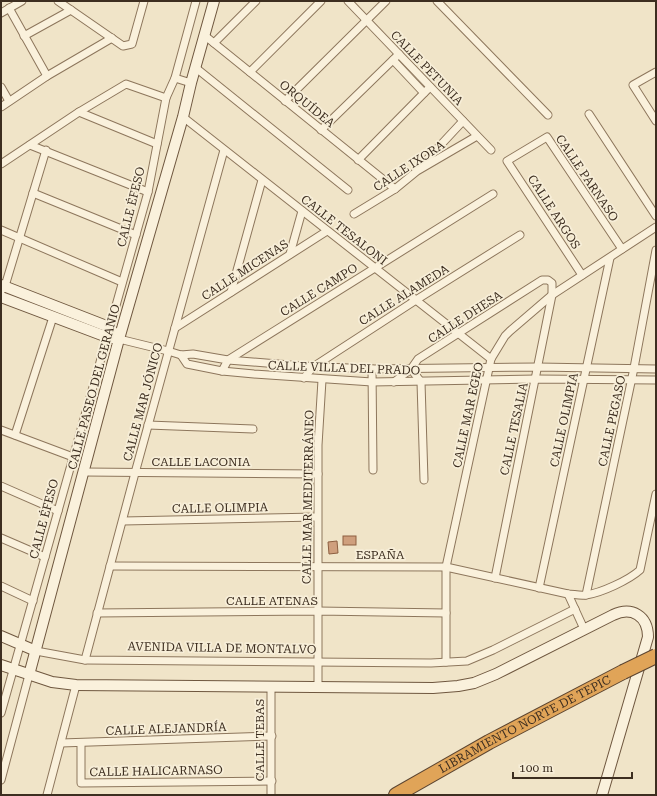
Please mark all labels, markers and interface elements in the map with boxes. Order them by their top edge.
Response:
street label: CALLE PETUNIA [388,28,466,109]
street label: ORQUÍDEA [277,78,338,131]
street label: CALLE PARNASO [553,132,621,224]
street label: CALLE IXORA [371,137,448,194]
street label: CALLE ÉFESO [114,165,148,249]
street label: CALLE ARGOS [525,172,583,252]
street label: CALLE TESALONI [298,192,390,268]
street label: CALLE MICENAS [199,237,291,303]
street label: CALLE CAMPO [278,261,360,319]
street label: CALLE ALAMEDA [356,261,452,328]
street label: CALLE DHESA [425,288,505,346]
street label: CALLE PASEO DEL GERANIO [65,303,123,471]
street label: CALLE MAR JÓNICO [120,341,166,463]
street label: CALLE VILLA DEL PRADO [268,358,420,378]
street label: CALLE MAR EGEO [450,361,486,469]
street label: CALLE OLIMPIA [547,371,581,468]
street label: CALLE PEGASO [596,374,628,468]
street label: CALLE TESALIA [497,381,531,477]
street label: CALLE MAR MEDITERRÁNEO [299,410,317,584]
street label: CALLE LACONIA [152,455,251,469]
street label: CALLE ÉFESO [27,478,61,560]
street label: CALLE OLIMPIA [172,500,269,516]
street label: ESPAÑA [356,548,405,562]
street label: CALLE ATENAS [226,594,318,608]
street label: AVENIDA VILLA DE MONTALVO [128,639,316,657]
street label: LIBRAMIENTO NORTE DE TEPIC [436,672,614,776]
street label: CALLE TEBAS [253,699,267,781]
street label: CALLE ALEJANDRÍA [105,720,227,738]
scale bar [513,754,632,780]
text: 100 m [519,761,553,775]
street label: CALLE HALICARNASO [89,763,223,779]

